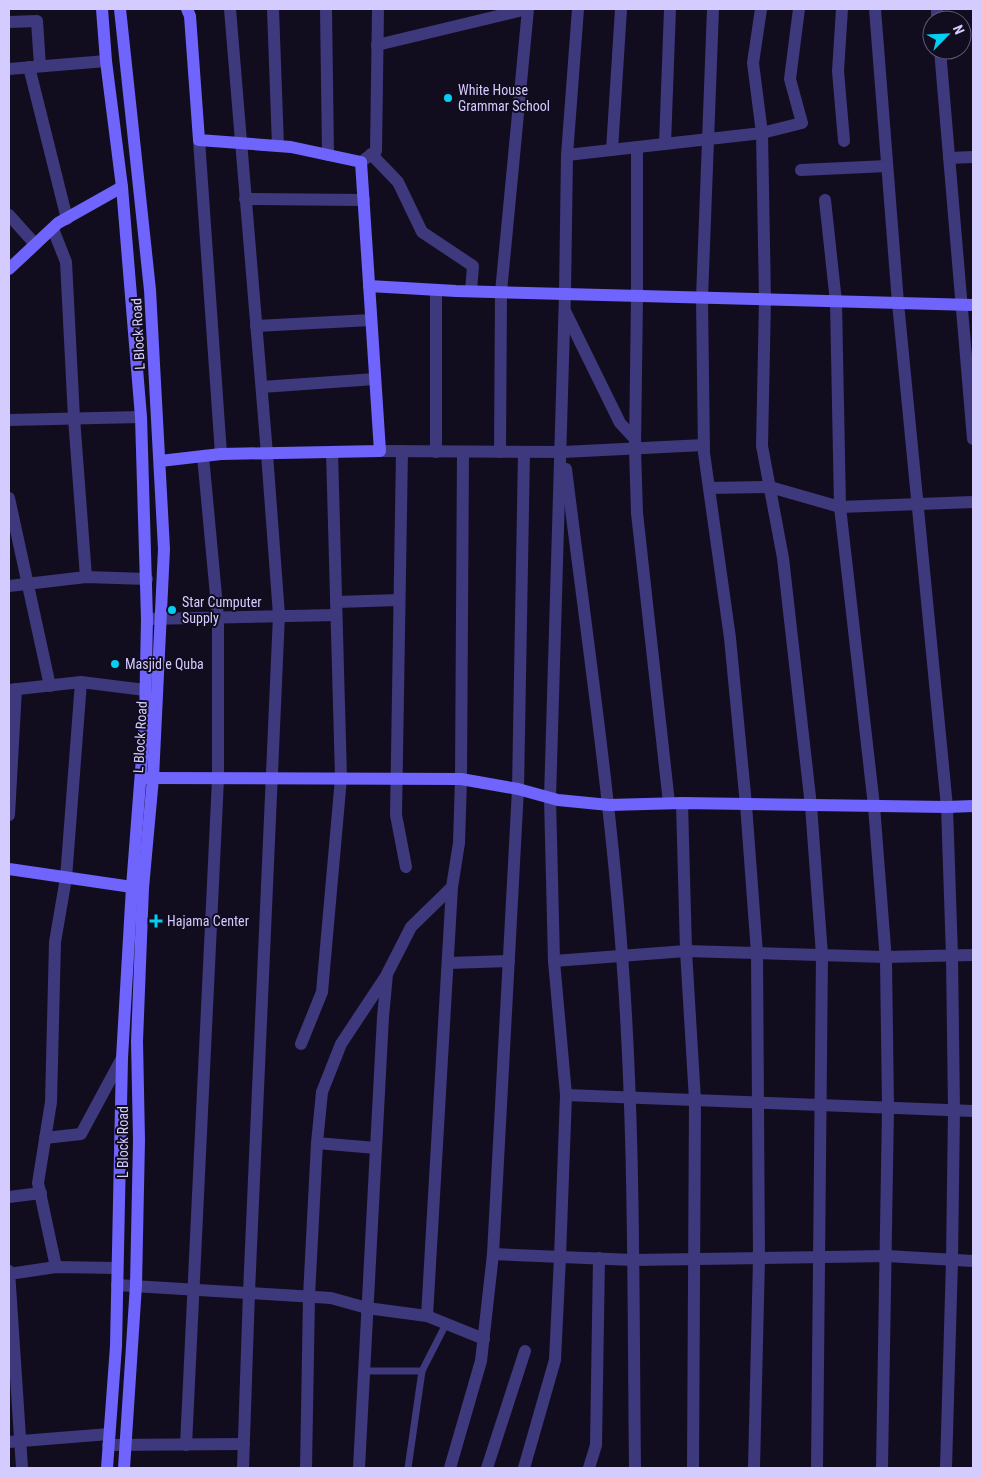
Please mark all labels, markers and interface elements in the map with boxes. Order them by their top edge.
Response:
north arrow [922,10,972,60]
text: N [950,23,968,37]
place label: White House Grammar School [458,82,550,114]
marker: White House Grammar School [442,92,454,104]
street label: L Block Road [128,298,148,370]
place label: Star Cumputer Supply [182,594,261,626]
marker: Star Cumputer Supply [166,604,178,616]
place label: Masjid e Quba [125,656,204,672]
marker: Masjid e Quba [109,658,121,670]
street label: L Block Road [130,701,150,773]
place label: Hajama Center [167,913,249,929]
marker: Hajama Center [149,914,163,928]
street label: L Block Road [115,1106,131,1178]

